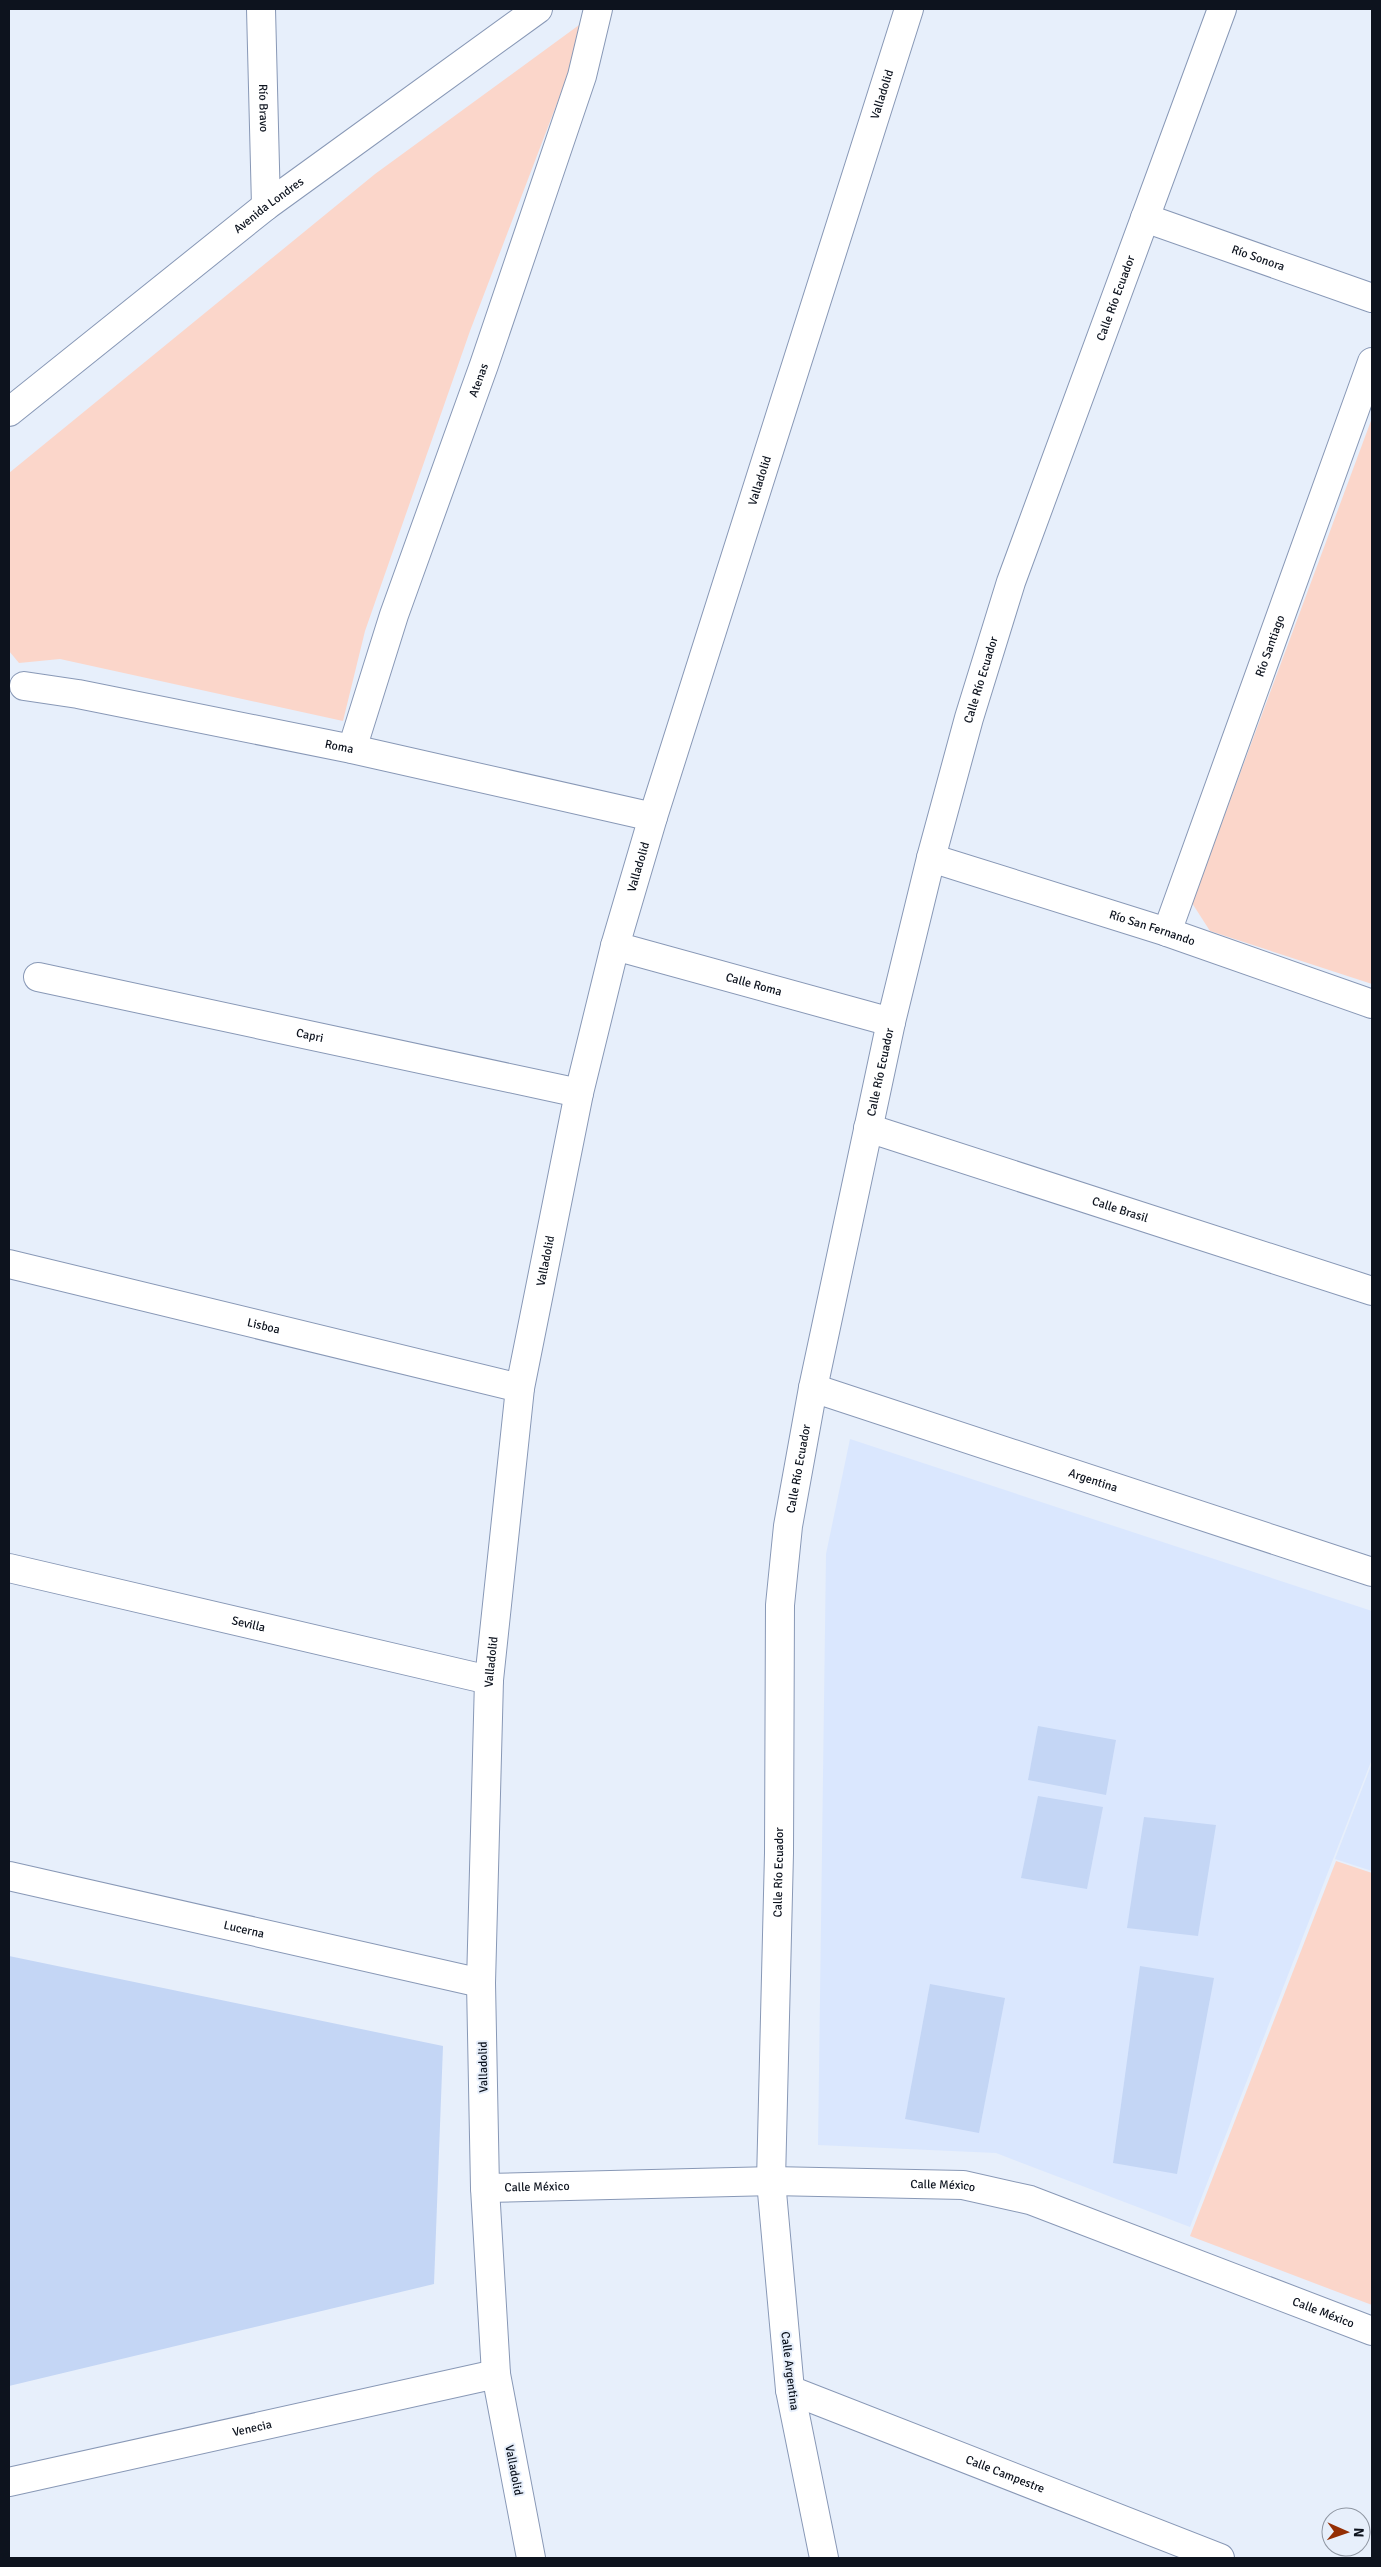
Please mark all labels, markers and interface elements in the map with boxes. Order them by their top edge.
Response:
street label: Valladolid [868,68,897,121]
street label: Río Bravo [255,84,271,132]
street label: Avenida Londres [231,174,307,237]
street label: Río Sonora [1229,242,1287,275]
street label: Calle Río Ecuador [1093,253,1139,343]
street label: Atenas [466,361,492,399]
street label: Valladolid [745,454,775,507]
street label: Río Santiago [1252,613,1288,679]
street label: Calle Río Ecuador [961,634,1002,725]
street label: Roma [323,737,355,757]
street label: Valladolid [624,840,653,894]
street label: Río San Fernando [1107,907,1197,949]
street label: Calle Roma [724,970,784,1000]
street label: Capri [295,1026,325,1046]
street label: Calle Río Ecuador [864,1026,898,1118]
street label: Calle Brasil [1090,1194,1150,1226]
street label: Valladolid [534,1234,558,1288]
street label: Lisboa [246,1315,281,1337]
street label: Calle Río Ecuador [783,1423,814,1514]
street label: Argentina [1067,1466,1120,1496]
street label: Sevilla [230,1613,267,1636]
street label: Valladolid [482,1636,502,1688]
street label: Calle Río Ecuador [770,1827,787,1918]
street label: Lucerna [222,1918,266,1942]
street label: Valladolid [476,2041,491,2093]
street label: Calle México [910,2177,977,2196]
street label: Calle México [504,2179,570,2196]
street label: Calle México [1290,2294,1356,2332]
street label: Calle Argentina [777,2331,802,2411]
street label: Venecia [231,2417,273,2440]
street label: Valladolid [501,2444,526,2497]
street label: Calle Campestre [963,2452,1047,2497]
north arrow [1321,2507,1371,2557]
text: N [1350,2527,1367,2538]

